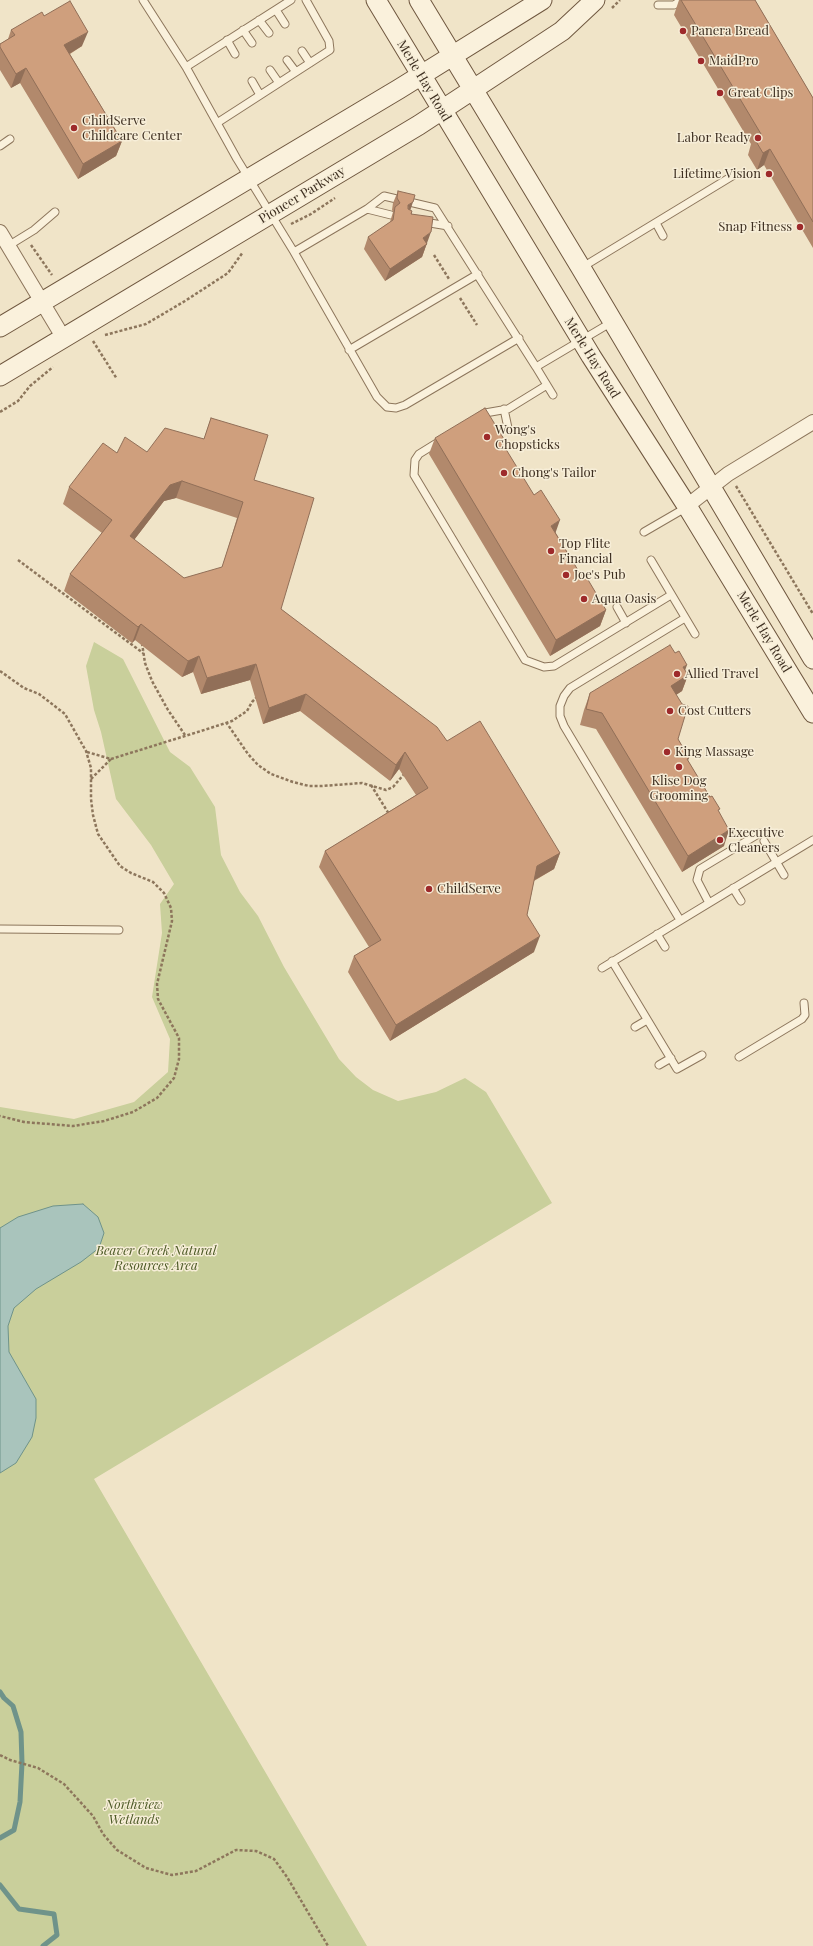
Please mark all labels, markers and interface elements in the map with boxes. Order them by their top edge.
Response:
place label: Panera Bread [691,23,769,39]
marker: Panera Bread [678,26,688,36]
street label: Merle Hay Road [394,37,454,125]
place label: MaidPro [709,53,758,69]
marker: MaidPro [696,56,706,66]
place label: Great Clips [728,85,793,101]
marker: Great Clips [715,88,725,98]
place label: ChildServe Childcare Center [82,113,182,144]
marker: ChildServe Childcare Center [69,123,79,133]
place label: Labor Ready [677,130,750,146]
marker: Labor Ready [753,133,763,143]
street label: Pioneer Parkway [256,163,348,227]
place label: Lifetime Vision [673,166,761,182]
marker: Lifetime Vision [764,169,774,179]
place label: Snap Fitness [718,219,792,235]
marker: Snap Fitness [795,222,805,232]
street label: Merle Hay Road [561,315,623,401]
place label: Wong's Chopsticks [495,422,560,453]
marker: Wong's Chopsticks [482,432,492,442]
place label: Chong's Tailor [512,465,596,481]
marker: Chong's Tailor [499,468,509,478]
place label: Top Flite Financial [559,536,613,567]
marker: Top Flite Financial [546,546,556,556]
place label: Joe's Pub [574,567,626,583]
marker: Joe's Pub [561,570,571,580]
street label: Merle Hay Road [734,588,794,676]
place label: Aqua Oasis [592,591,656,607]
marker: Aqua Oasis [579,594,589,604]
place label: Allied Travel [685,666,759,682]
marker: Allied Travel [672,669,682,679]
place label: Cost Cutters [678,703,751,719]
marker: Cost Cutters [665,706,675,716]
place label: King Massage [675,744,754,760]
marker: King Massage [662,747,672,757]
marker: Klise Dog Grooming [674,762,684,772]
place label: Klise Dog Grooming [650,773,708,804]
place label: Executive Cleaners [728,825,784,856]
marker: Executive Cleaners [715,835,725,845]
place label: ChildServe [437,881,501,897]
marker: ChildServe [424,884,434,894]
park label: Beaver Creek Natural Resources Area [96,1243,216,1274]
park label: Northview Wetlands [105,1797,163,1828]

